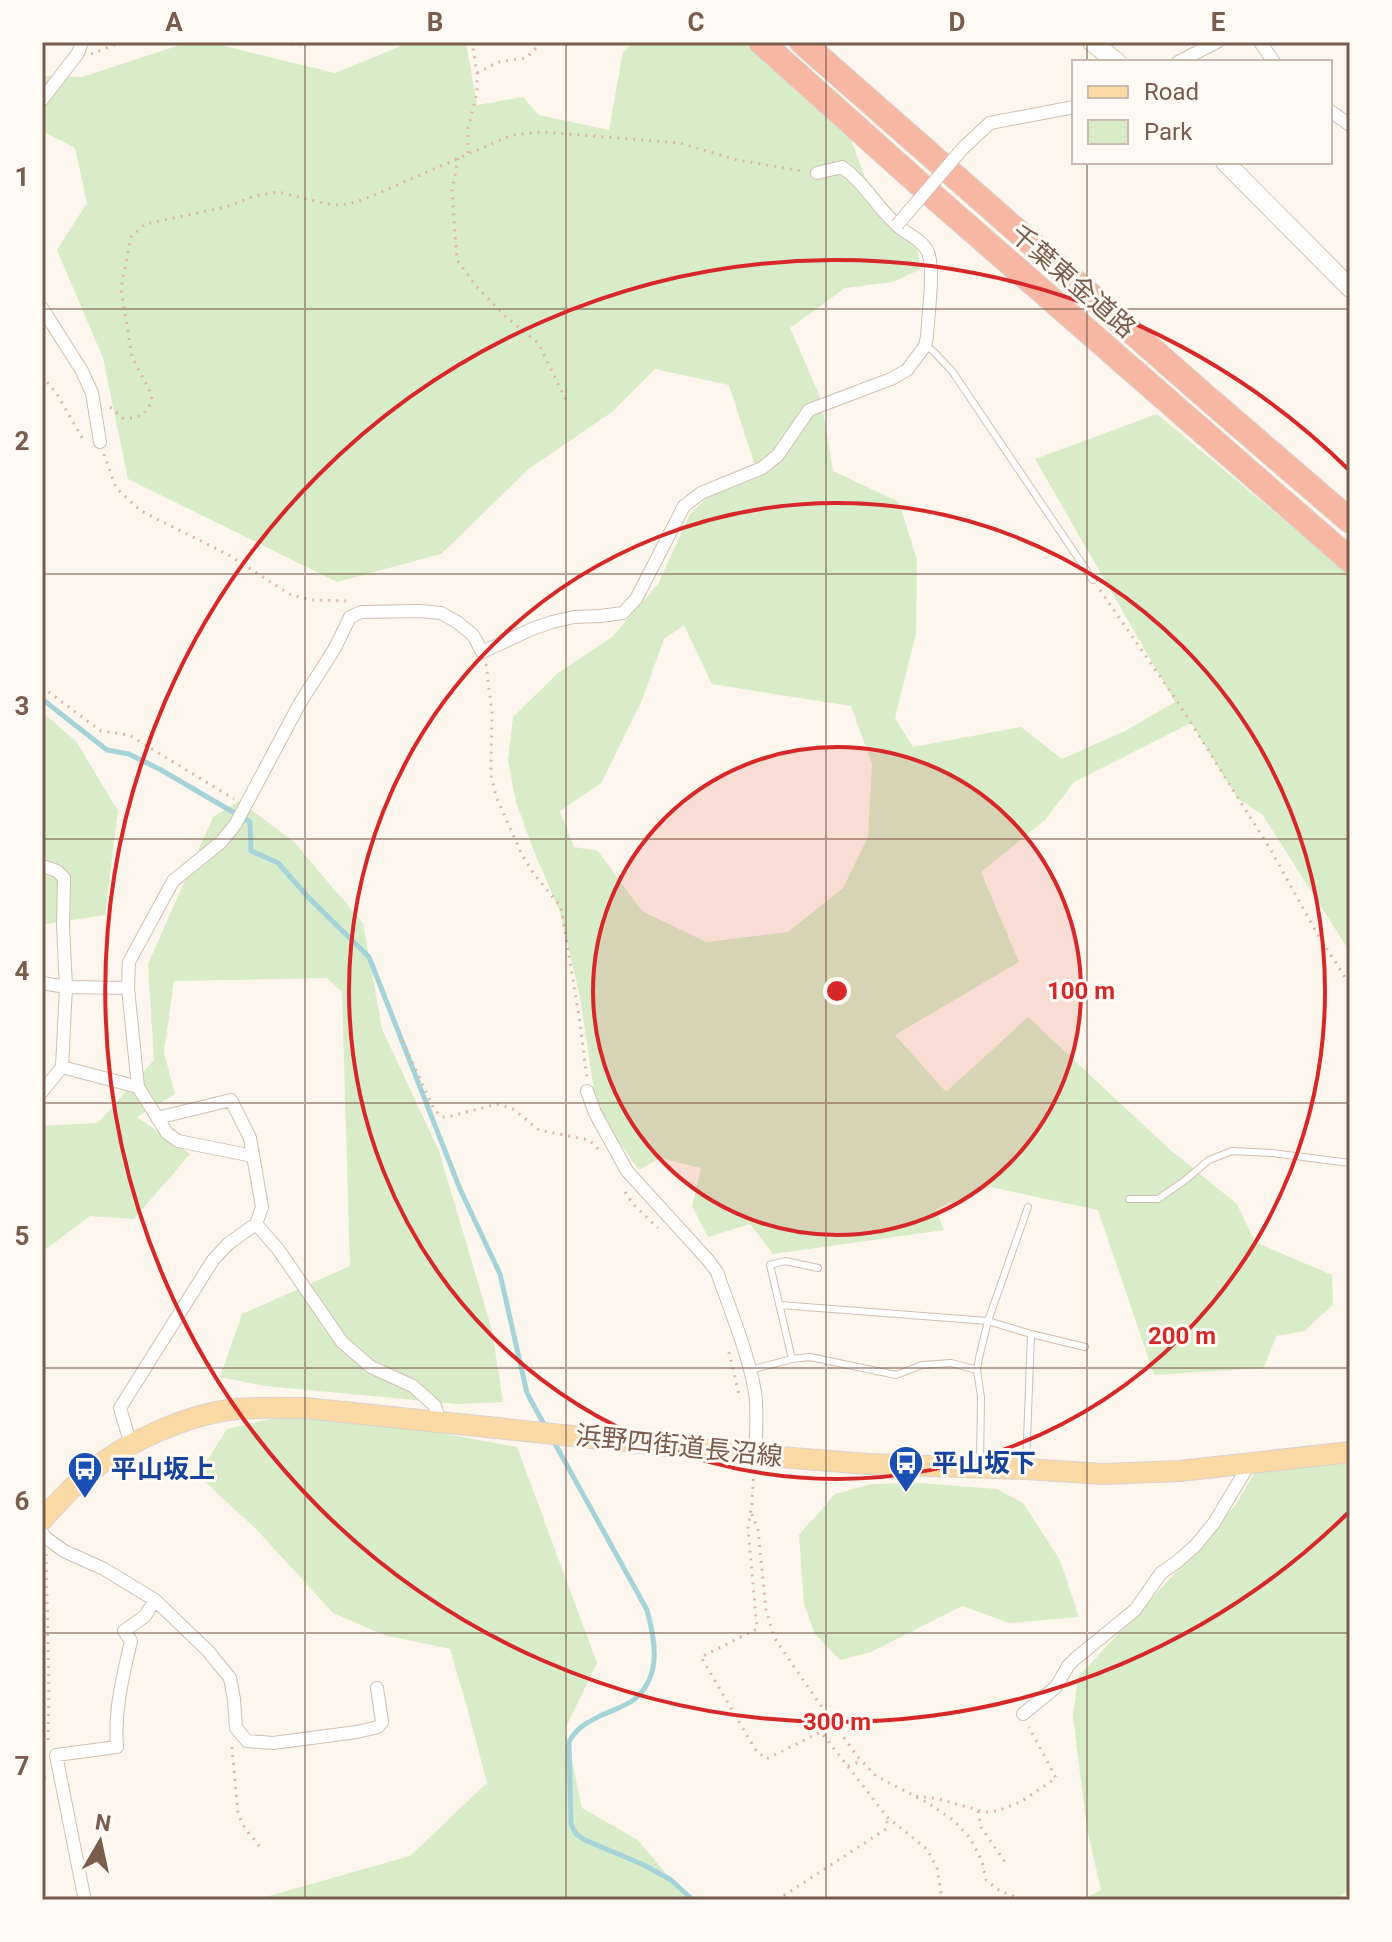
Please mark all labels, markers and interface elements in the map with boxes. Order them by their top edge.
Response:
text: A [165,7,183,37]
text: B [427,7,443,37]
text: C [687,7,705,37]
text: D [949,7,965,37]
text: E [1211,7,1226,37]
legend [1072,60,1332,164]
text: Road [1144,78,1199,106]
text: Park [1144,118,1193,146]
text: 1 [15,162,29,192]
street label: 千葉東金道路 [1004,219,1142,343]
text: 2 [15,426,29,456]
text: 3 [15,691,29,721]
text: 4 [15,956,30,986]
centre of rings [823,977,851,1005]
text: 100 m [1047,977,1115,1005]
text: 5 [15,1221,29,1251]
text: 200 m [1148,1322,1216,1350]
street label: 浜野四街道長沼線 [574,1420,784,1472]
bus stop icon: 平山坂下 [887,1444,925,1494]
place label: 平山坂下 [932,1448,1036,1478]
bus stop icon: 平山坂上 [66,1450,104,1500]
place label: 平山坂上 [111,1454,215,1484]
text: 6 [15,1486,30,1516]
text: 300 m [803,1708,871,1736]
text: 7 [15,1751,29,1781]
north arrow [60,1802,140,1882]
text: N [93,1809,113,1836]

